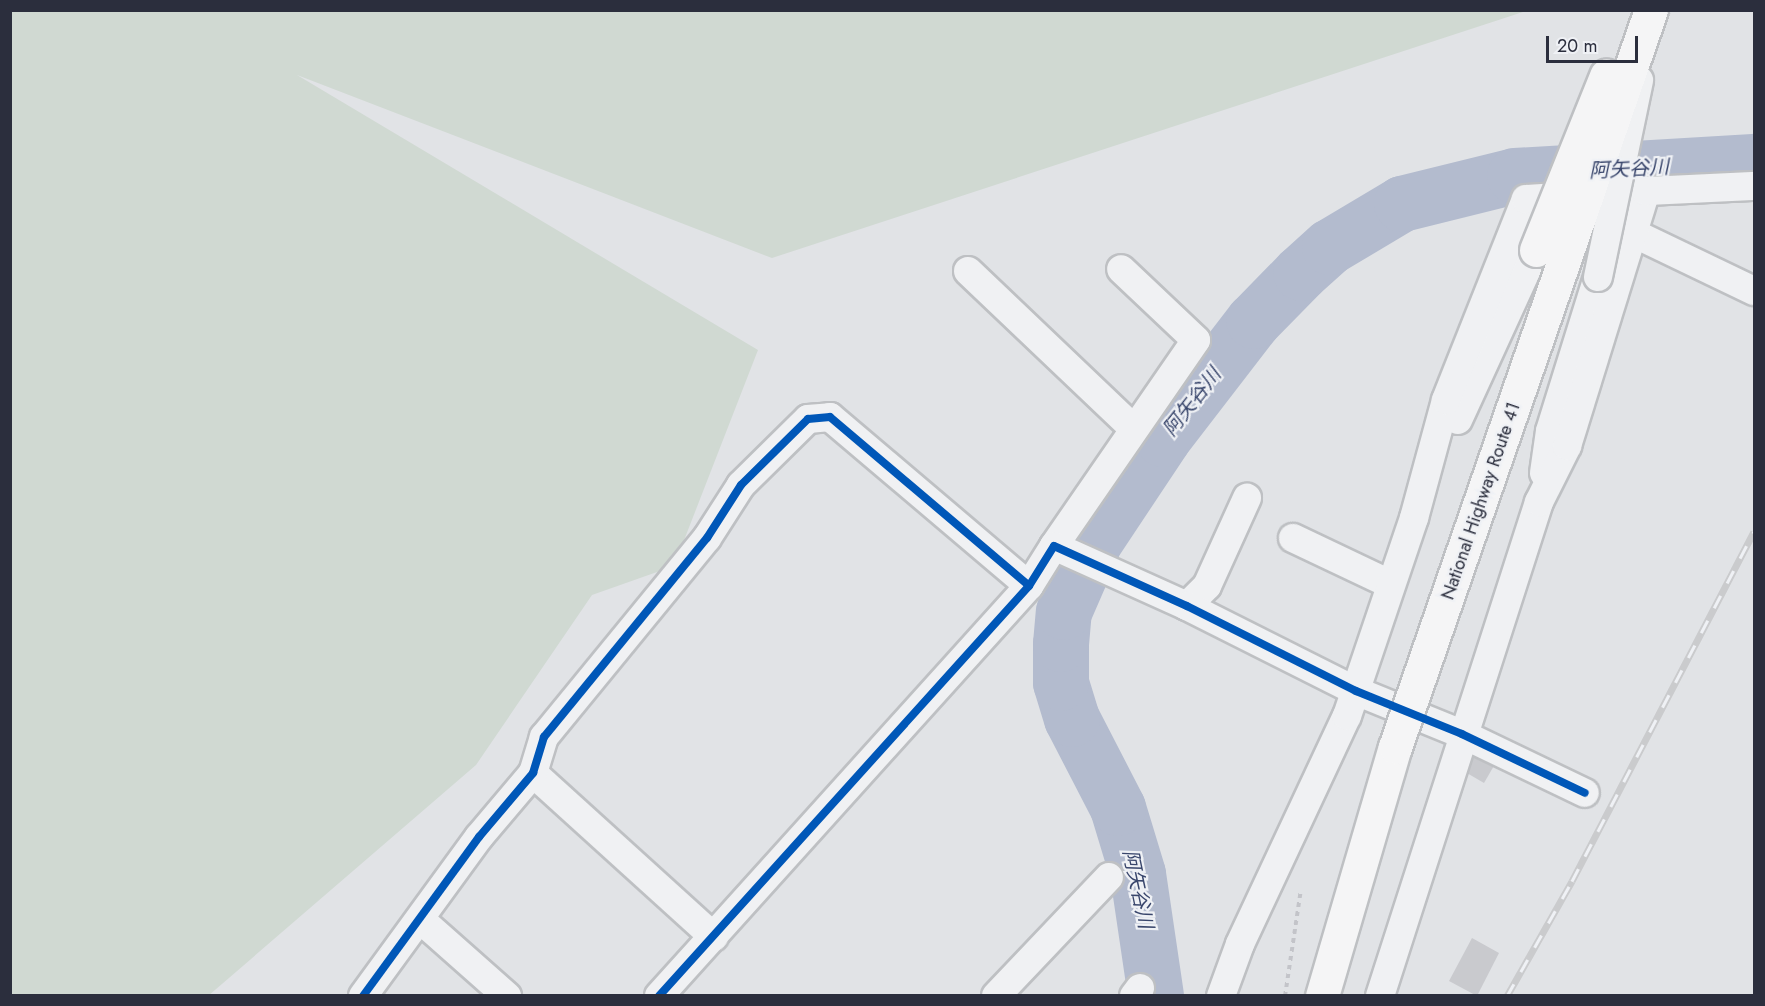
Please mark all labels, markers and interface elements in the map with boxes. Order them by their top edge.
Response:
scale bar [1549,24,1640,62]
text: 20 m [1557,33,1597,59]
water label: 阿矢谷川 [1588,155,1670,183]
water label: 阿矢谷川 [1158,363,1226,441]
street label: National Highway Route 41 [1437,399,1525,603]
water label: 阿矢谷川 [1118,847,1158,931]

